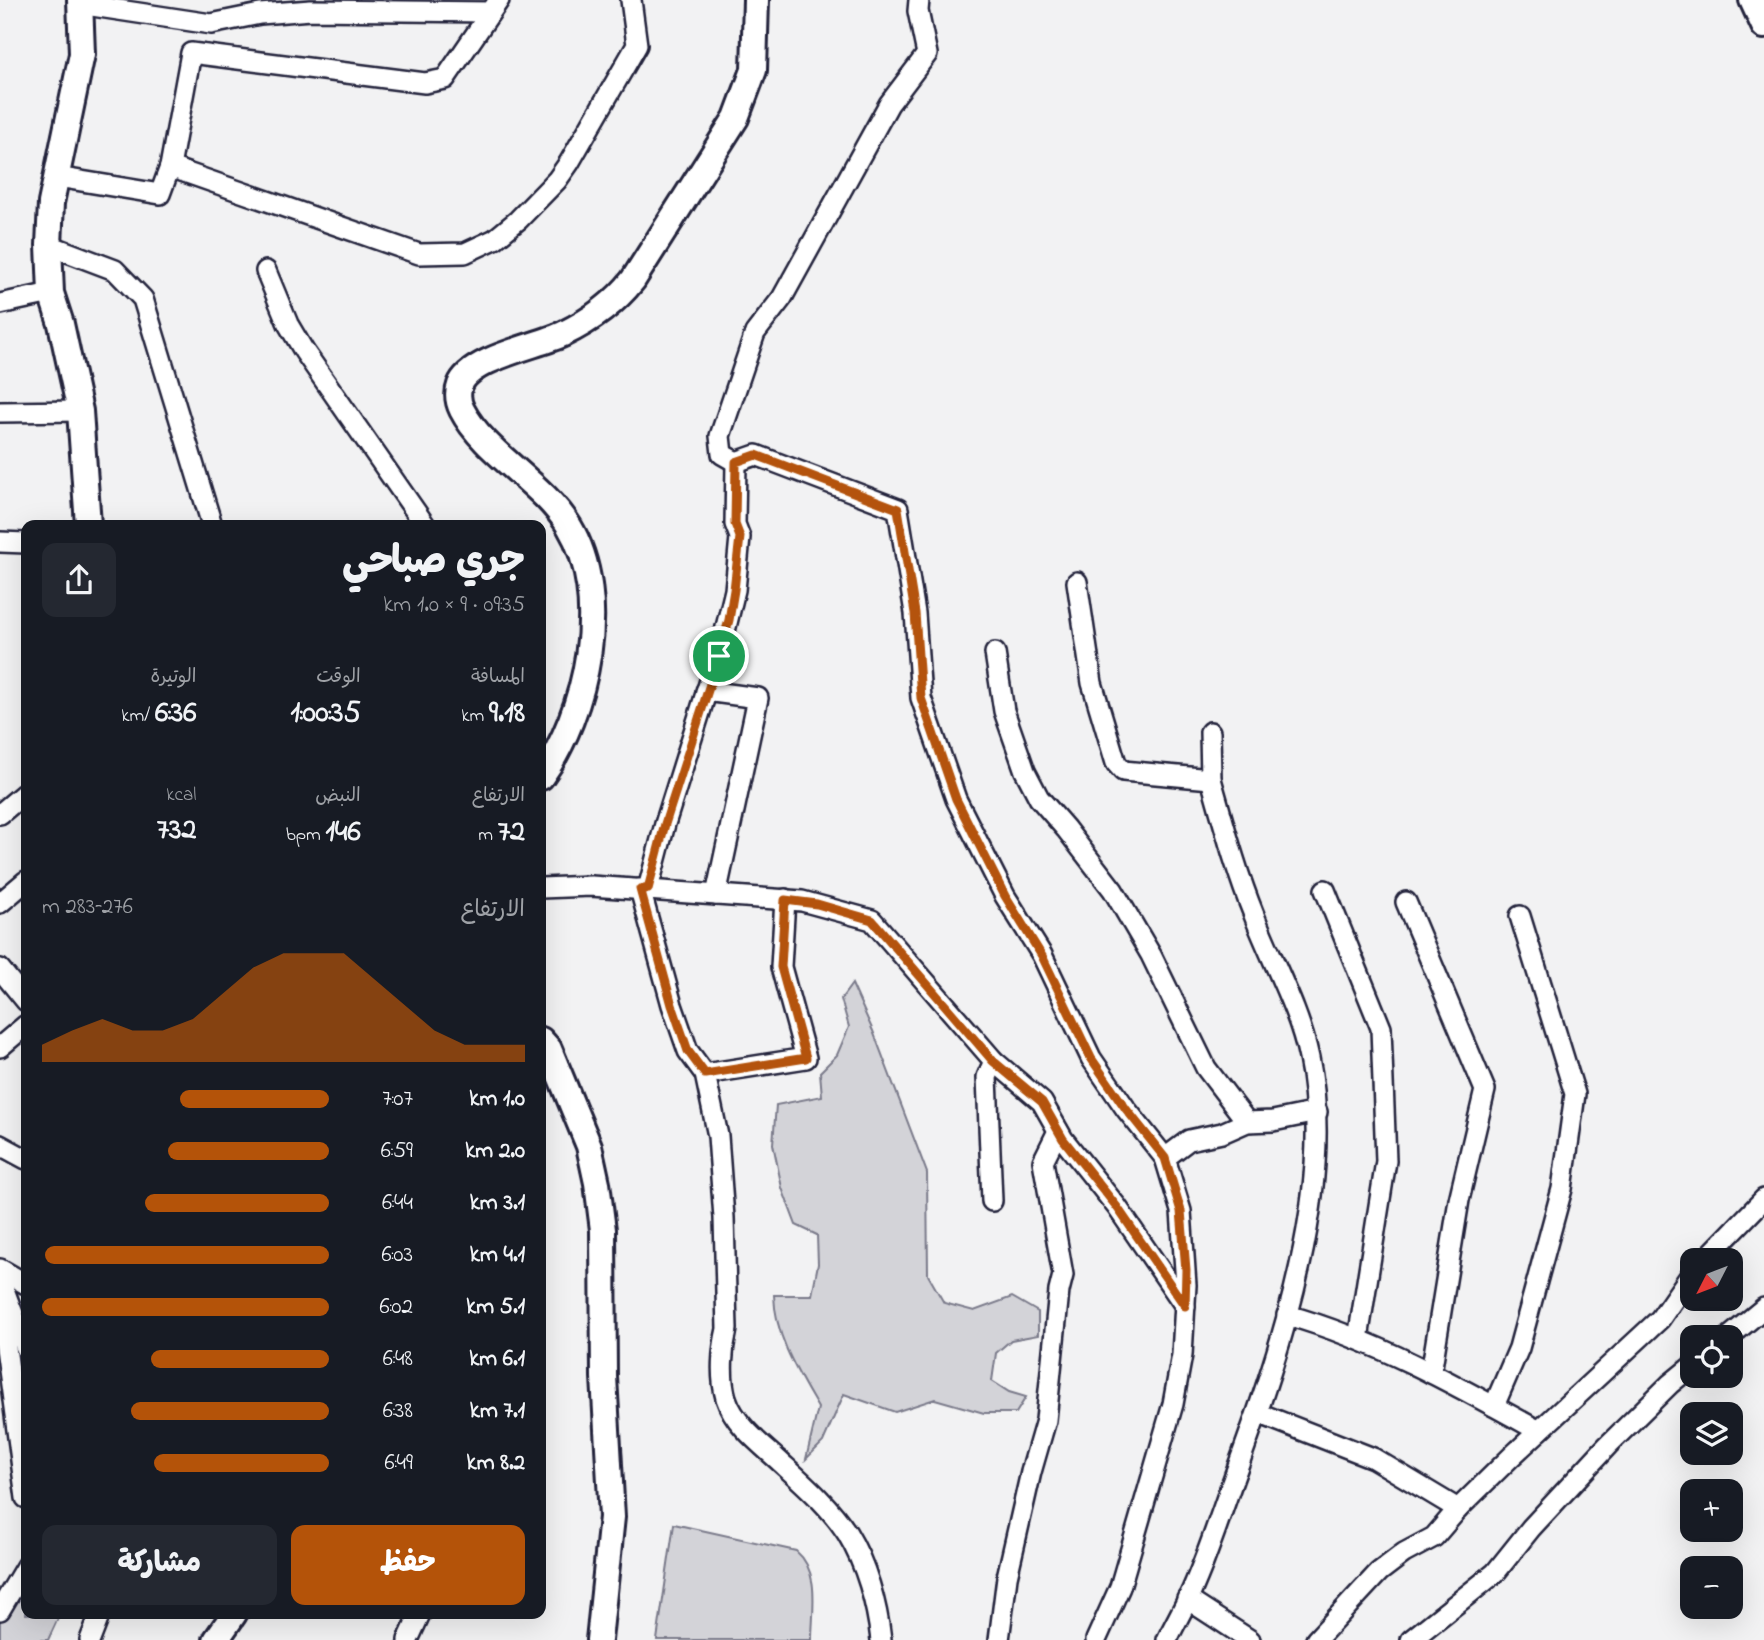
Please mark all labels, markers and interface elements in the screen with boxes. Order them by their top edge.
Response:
text: جري صباحي [342,535,525,591]
button: share [42,543,116,617]
text: 09:35 · 9 × 1.0 km [383,589,525,622]
pin [689,626,749,686]
icon: arrive [700,637,738,675]
text: الوتيرة [150,664,196,691]
text: الوقت [316,664,361,691]
text: المسافة [471,664,525,691]
text: 6:36 [155,692,196,736]
text: 1:00:35 [291,692,361,736]
text: 9.18 [489,692,525,736]
text: /km [121,703,155,730]
text: km [461,703,489,730]
text: kcal [166,782,196,809]
text: النبض [315,783,361,810]
text: الارتفاع [472,783,525,810]
text: 732 [157,809,196,853]
text: 146 [326,811,361,855]
text: 72 [498,811,525,855]
text: bpm [286,822,326,849]
text: m [478,822,498,849]
text: 276–283 m [42,891,133,924]
text: الارتفاع [461,894,525,927]
text: 7:07 [382,1083,413,1116]
text: 1.0 km [469,1083,525,1116]
text: 6:59 [381,1135,413,1168]
text: 2.0 km [465,1135,525,1168]
text: 6:44 [382,1187,413,1220]
text: 3.1 km [470,1187,525,1220]
text: 6:03 [381,1239,413,1272]
text: 4.1 km [470,1239,525,1272]
north arrow [1680,1248,1743,1311]
map controls [1680,1248,1743,1619]
text: 6:02 [380,1291,413,1324]
text: 5.1 km [466,1291,525,1324]
button: locate [1680,1325,1743,1388]
text: 6:48 [383,1343,413,1376]
text: 6.1 km [469,1343,525,1376]
text: 6:38 [383,1395,413,1428]
text: 7.1 km [470,1395,525,1428]
button: layers [1680,1402,1743,1465]
text: 6:49 [385,1447,413,1480]
text: 8.2 km [467,1447,525,1480]
button: + [1680,1479,1743,1542]
button: مشاركة [42,1525,277,1605]
button: حفظ [291,1525,525,1605]
button: − [1680,1556,1743,1619]

